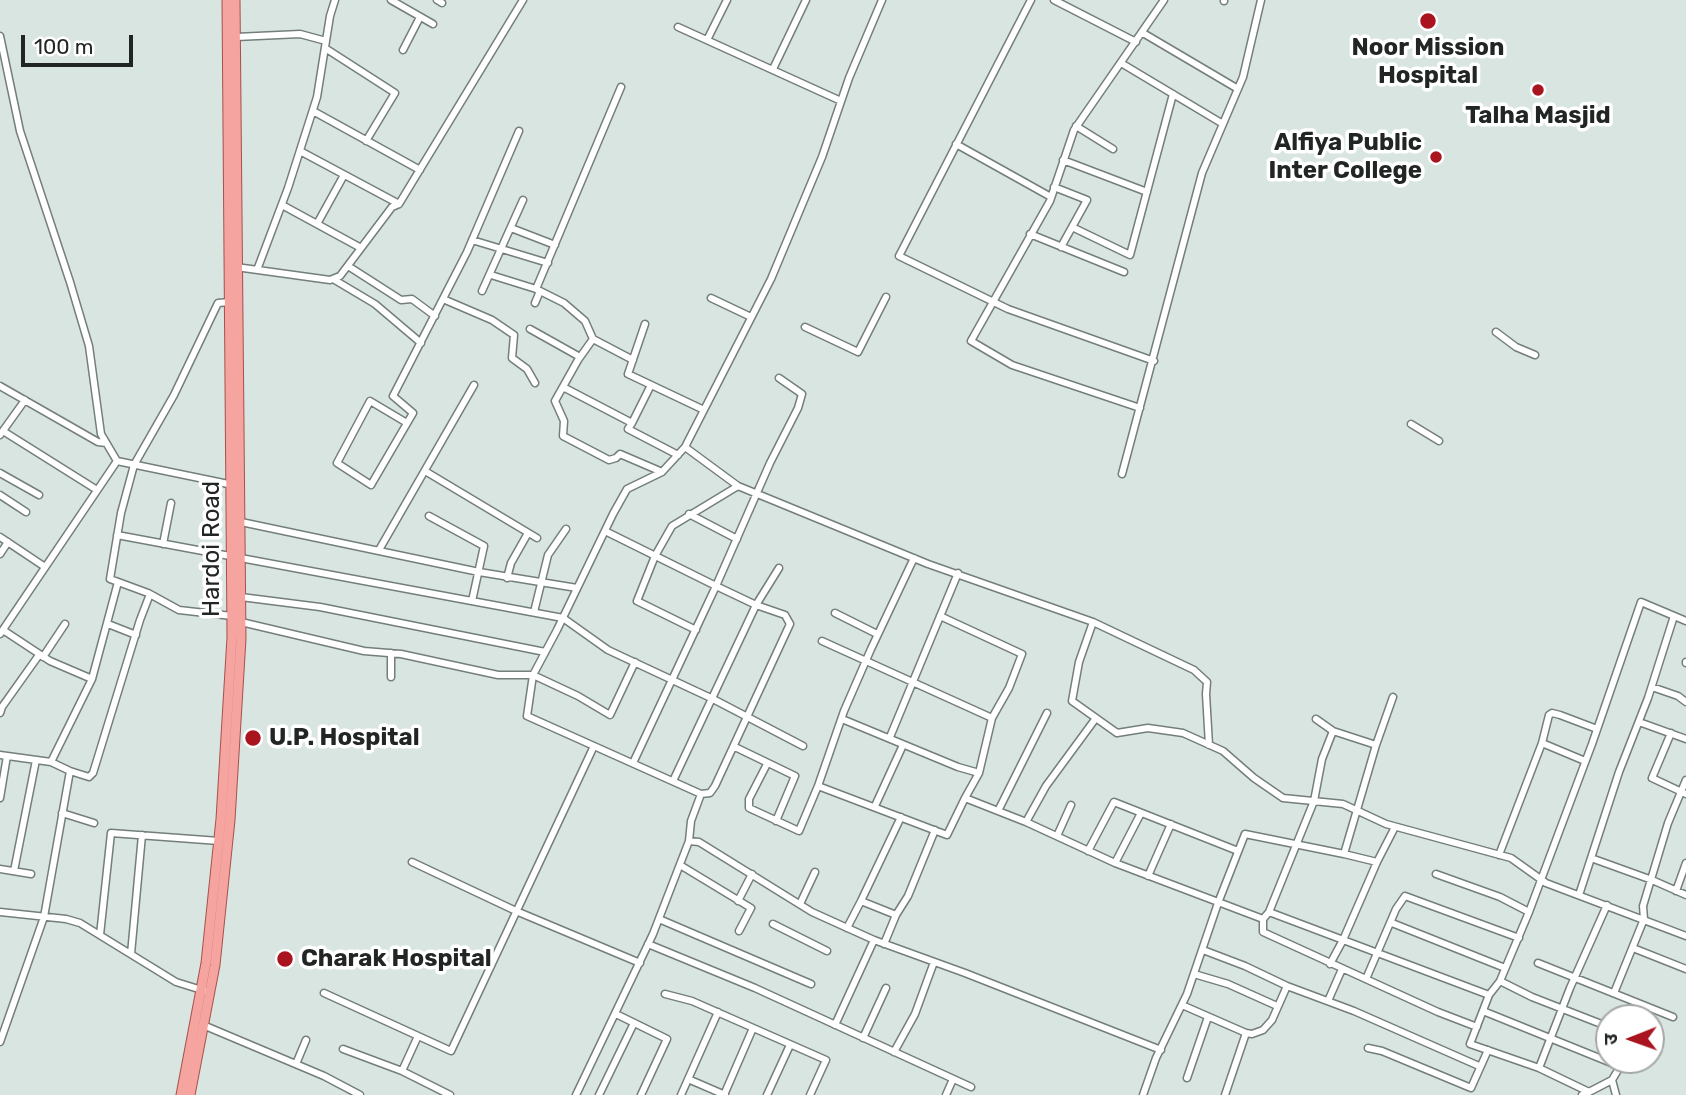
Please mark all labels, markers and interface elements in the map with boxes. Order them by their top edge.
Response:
marker: Noor Mission Hospital [1418,11,1438,31]
scale bar [24,21,136,65]
text: 100 m [34,34,93,59]
place label: Noor Mission Hospital [1352,34,1504,90]
marker: Talha Masjid [1530,82,1546,98]
place label: Talha Masjid [1465,102,1611,130]
place label: Alfiya Public Inter College [1268,129,1422,185]
marker: Alfiya Public Inter College [1428,149,1444,165]
street label: Hardoi Road [198,481,226,617]
place label: U.P. Hospital [269,724,420,752]
marker: U.P. Hospital [243,728,263,748]
place label: Charak Hospital [301,945,492,973]
marker: Charak Hospital [275,949,295,969]
north arrow [1595,1004,1665,1074]
text: उ [1599,1034,1622,1045]

